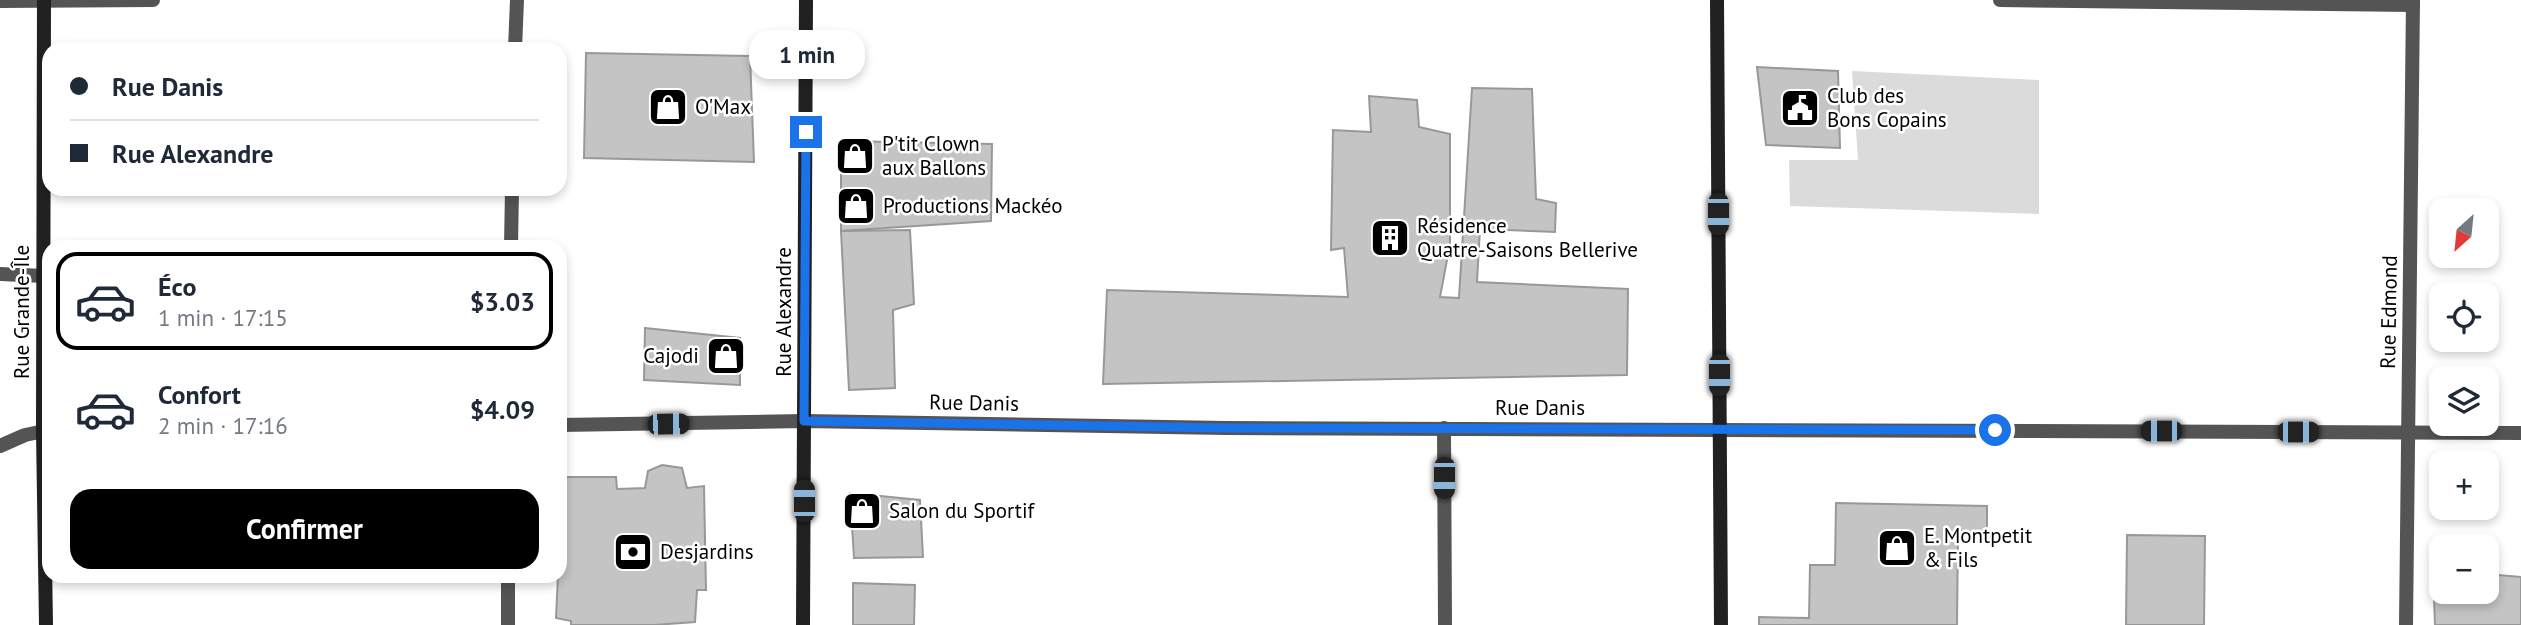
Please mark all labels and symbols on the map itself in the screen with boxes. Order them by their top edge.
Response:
callout: 1 min [748,31,864,80]
place label: Club des Bons Copains [1827,82,1947,133]
shop icon: O'Max [647,86,689,128]
public building icon: Club des Bons Copains [1779,87,1821,129]
place label: O'Max [695,93,751,120]
route end [790,116,822,148]
place label: P'tit Clown aux Ballons [882,130,986,181]
shop icon: P'tit Clown aux Ballons [834,135,876,177]
shop icon: Productions Mackéo [835,185,877,227]
place label: Productions Mackéo [883,192,1062,219]
car [1708,193,1729,235]
north arrow [2429,198,2499,268]
place label: Résidence Quatre-Saisons Bellerive [1417,212,1638,263]
building icon: Résidence Quatre-Saisons Bellerive [1369,217,1411,259]
street label: Rue Grande-Île [8,245,35,379]
street label: Rue Alexandre [770,247,797,377]
street label: Rue Edmond [2374,255,2403,369]
shop icon: Cajodi [705,335,747,377]
place label: Cajodi [643,342,699,369]
car [1709,354,1730,396]
street label: Rue Danis [929,388,1019,417]
street label: Rue Danis [1495,394,1585,421]
car [647,413,690,435]
route start [1979,414,2011,446]
car [2141,421,2183,442]
car [2278,422,2320,443]
car [1434,457,1455,499]
car [794,480,815,522]
shop icon: Salon du Sportif [841,490,883,532]
place label: Salon du Sportif [889,497,1036,524]
place label: E. Montpetit & Fils [1924,522,2032,573]
shop icon: E. Montpetit & Fils [1876,527,1918,569]
bank icon: Desjardins [612,531,654,573]
place label: Desjardins [660,538,754,565]

